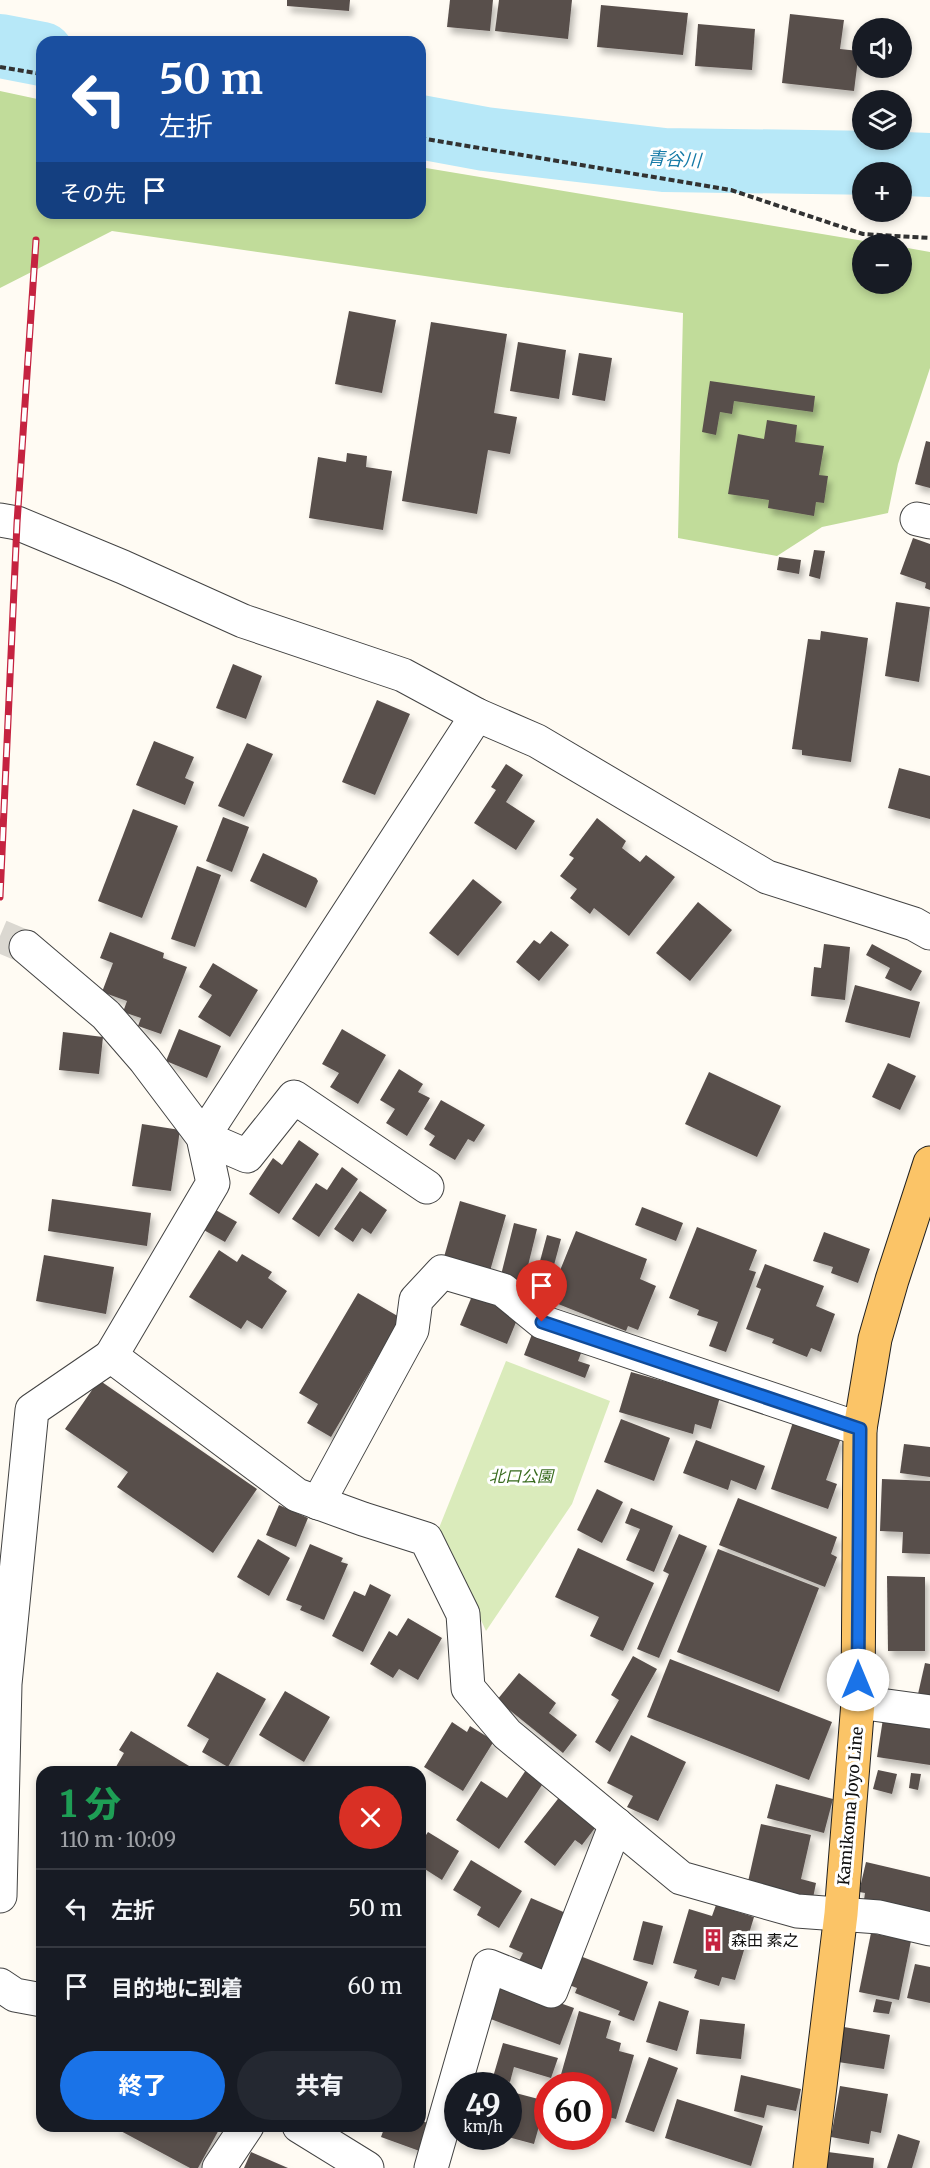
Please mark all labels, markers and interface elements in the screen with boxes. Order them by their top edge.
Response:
map controls [852,18,912,294]
button: sound [852,18,912,78]
text: 50 m [159,53,263,105]
icon: left [60,60,138,138]
button: layers [852,90,912,150]
text: 左折 [159,109,213,143]
water label: 青谷川 [646,146,704,172]
button: + [852,162,912,222]
icon: arrive [138,174,171,207]
text: その先 [60,179,126,207]
button: − [852,234,912,294]
pin [516,1260,567,1322]
icon: arrive [525,1269,558,1302]
park label: 北口公園 [489,1466,555,1486]
position arrow [826,1648,890,1712]
street label: Kamikoma Joyo Line [833,1726,867,1886]
text: 1 分 [60,1782,121,1827]
button: close [339,1786,402,1849]
text: 110 m · 10:09 [60,1827,176,1852]
icon: left [60,1892,93,1925]
text: 50 m [348,1894,402,1922]
text: 左折 [111,1896,155,1924]
building icon: 森田 素之 [700,1927,726,1953]
place label: 森田 素之 [731,1930,799,1950]
icon: arrive [60,1970,93,2003]
text: 60 m [348,1972,402,2000]
text: 目的地に到着 [111,1974,243,2002]
button: 終了 [60,2051,225,2120]
button: 共有 [237,2051,402,2120]
speed limit sign: 60 [534,2072,612,2150]
text: 49 [465,2085,501,2123]
text: km/h [463,2117,503,2136]

